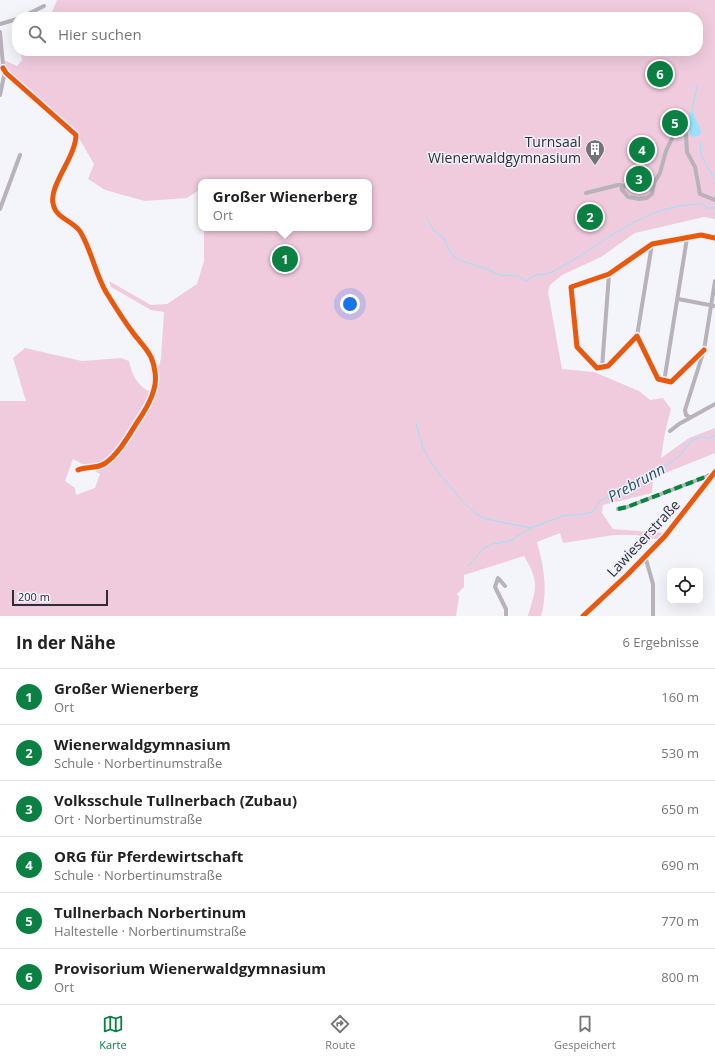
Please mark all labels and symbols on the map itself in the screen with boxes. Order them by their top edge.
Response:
pin: 6 [647,59,673,89]
pin: 5 [662,108,688,138]
place label: Turnsaal Wienerwaldgymnasium [428,132,581,167]
pin: 4 [629,135,655,165]
building icon: Turnsaal Wienerwaldgymnasium [584,138,606,166]
pin: 3 [626,164,652,194]
pin: 2 [577,202,603,232]
pin: 1 [272,244,298,274]
your location [340,294,360,314]
water label: Prebrunn [604,458,668,506]
street label: Lawieserstraße [602,495,684,581]
scale bar [12,588,108,607]

